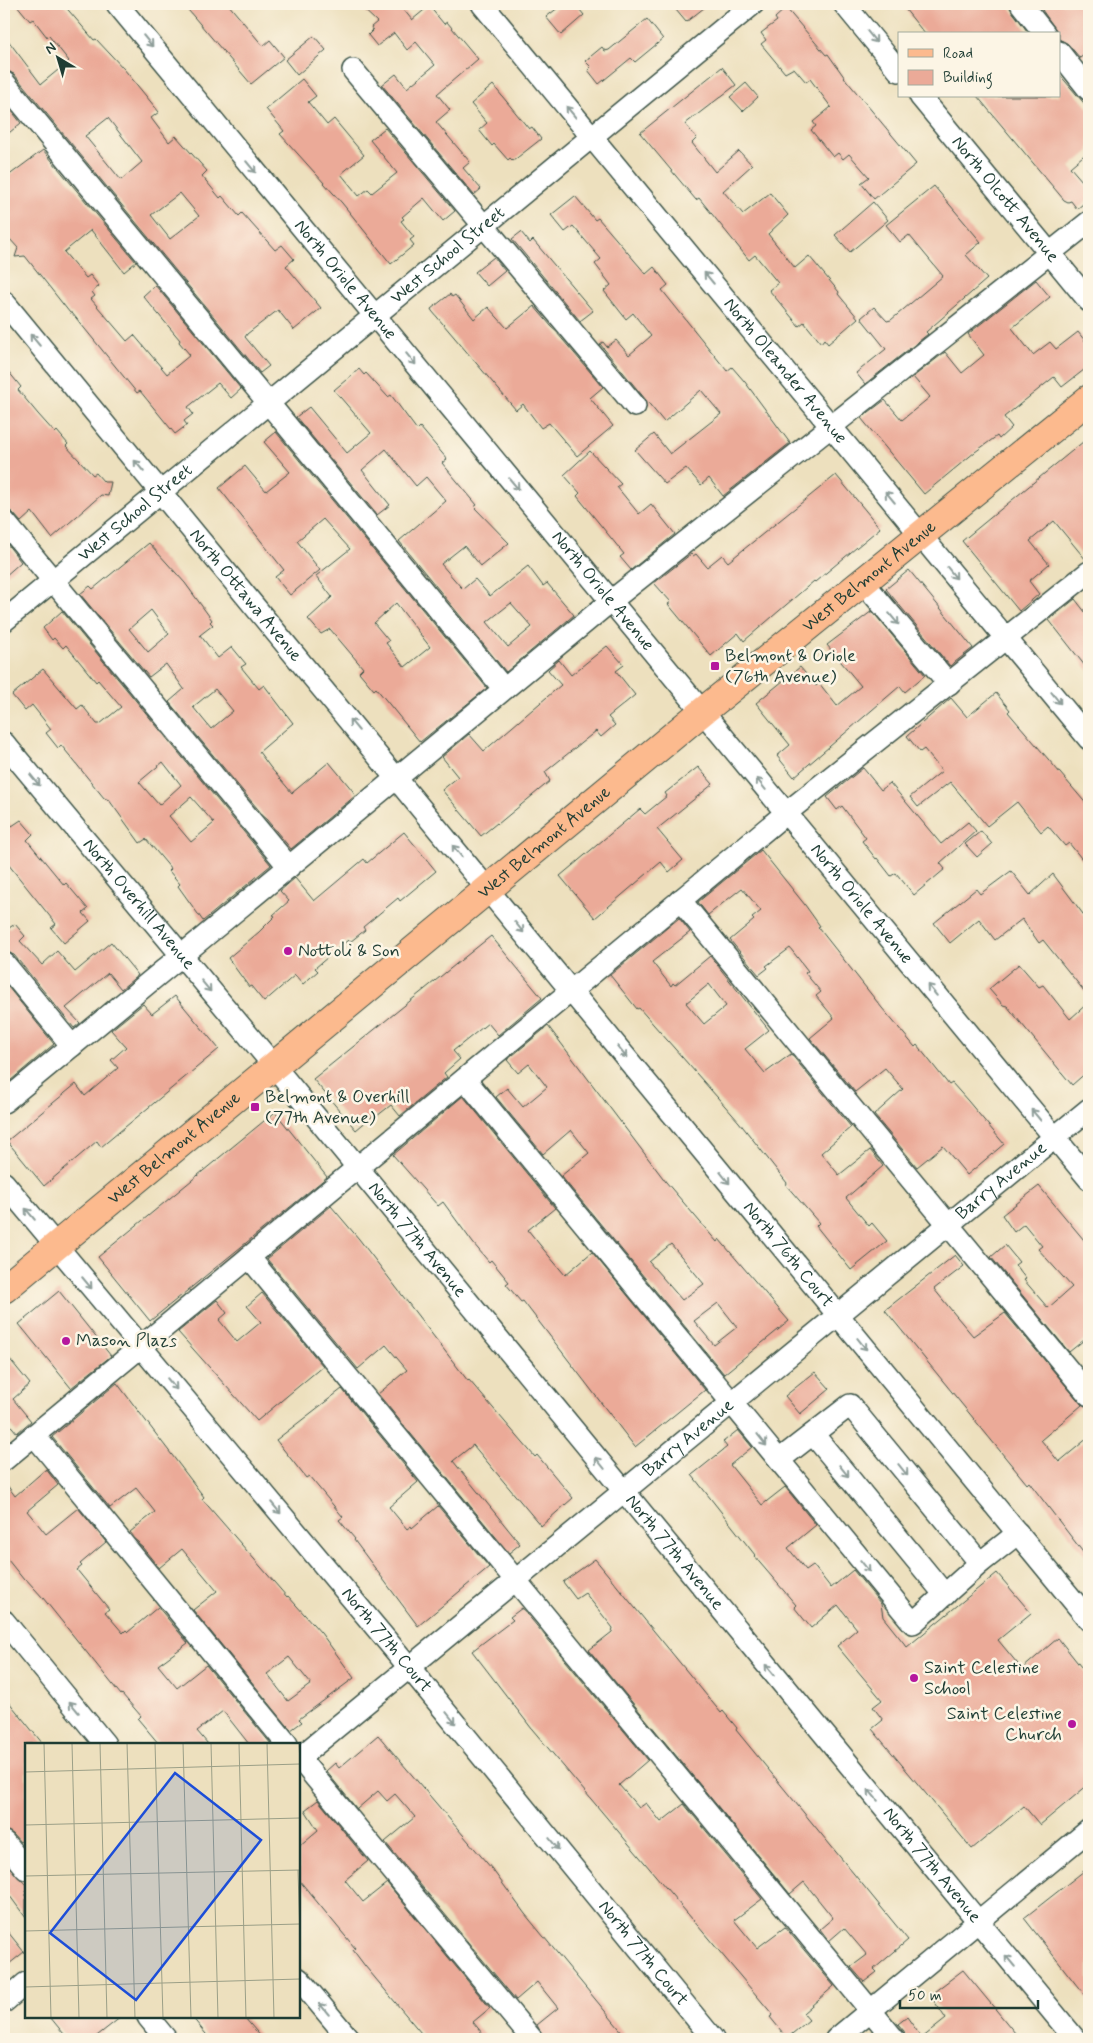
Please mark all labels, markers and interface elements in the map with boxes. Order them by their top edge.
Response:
one-way arrow [866,30,877,43]
north arrow [32,32,82,82]
legend [898,32,1060,98]
one-way arrow [142,35,153,48]
text: N [41,39,60,59]
text: Road [943,44,973,64]
text: Building [943,68,993,89]
one-way arrow [566,106,577,119]
street label: North Olcott Avenue [946,131,1065,268]
one-way arrow [246,160,257,173]
street label: West School Street [385,201,510,310]
street label: North Oriole Avenue [288,215,402,345]
one-way arrow [703,272,714,285]
street label: North Oleander Avenue [718,293,852,449]
one-way arrow [30,334,41,347]
one-way arrow [405,352,416,365]
street label: West School Street [73,458,198,567]
one-way arrow [133,459,145,472]
one-way arrow [509,478,520,491]
one-way arrow [885,491,896,504]
street label: West Belmont Avenue [797,515,942,638]
street label: North Ottawa Avenue [184,524,307,667]
street label: North Oriole Avenue [546,526,660,656]
one-way arrow [947,566,958,579]
one-way arrow [889,613,900,626]
place label: Belmont & Oriole (76th Avenue) [725,644,856,689]
marker: Belmont & Oriole (76th Avenue) [709,660,721,672]
one-way arrow [1050,691,1061,704]
one-way arrow [349,719,360,732]
one-way arrow [29,773,40,786]
one-way arrow [756,777,767,790]
street label: West Belmont Avenue [473,780,616,904]
street label: North Overhill Avenue [77,834,201,975]
street label: North Oriole Avenue [805,839,918,969]
one-way arrow [452,845,463,858]
one-way arrow [513,920,525,933]
place label: Nottoli & Son [298,939,400,963]
marker: Nottoli & Son [282,945,294,957]
one-way arrow [200,979,212,992]
one-way arrow [926,983,938,996]
one-way arrow [617,1045,628,1058]
place label: Belmont & Overhill (77th Avenue) [265,1085,409,1130]
street label: West Belmont Avenue [103,1086,246,1210]
marker: Belmont & Overhill (77th Avenue) [249,1101,261,1113]
one-way arrow [1030,1108,1041,1121]
street label: Barry Avenue [951,1136,1052,1226]
one-way arrow [720,1171,731,1184]
street label: North 77th Avenue [362,1177,472,1303]
street label: North 76th Court [737,1197,839,1313]
one-way arrow [24,1208,35,1221]
one-way arrow [82,1276,93,1289]
place label: Mason Plazs [76,1329,177,1353]
marker: Mason Plazs [60,1335,72,1347]
one-way arrow [856,1337,868,1350]
one-way arrow [166,1377,177,1390]
street label: Barry Avenue [638,1393,739,1483]
one-way arrow [757,1433,768,1446]
one-way arrow [594,1457,605,1470]
one-way arrow [898,1463,909,1476]
one-way arrow [838,1465,849,1478]
street label: North 77th Avenue [620,1490,729,1615]
one-way arrow [270,1502,282,1515]
one-way arrow [859,1559,871,1572]
street label: North 77th Court [336,1583,437,1698]
place label: Saint Celestine School [924,1656,1039,1701]
one-way arrow [765,1664,776,1677]
marker: Saint Celestine School [908,1672,920,1684]
one-way arrow [69,1700,80,1713]
place label: Saint Celestine Church [947,1702,1062,1747]
one-way arrow [445,1711,456,1724]
marker: Saint Celestine Church [1066,1718,1078,1730]
inset map [25,1743,300,2018]
one-way arrow [868,1789,879,1802]
street label: North 77th Avenue [877,1802,987,1928]
one-way arrow [548,1837,559,1850]
street label: North 77th Court [593,1896,693,2011]
one-way arrow [1005,1955,1016,1968]
scale bar [900,1978,1038,2010]
text: 50 m [908,1986,942,2006]
one-way arrow [318,2003,329,2016]

